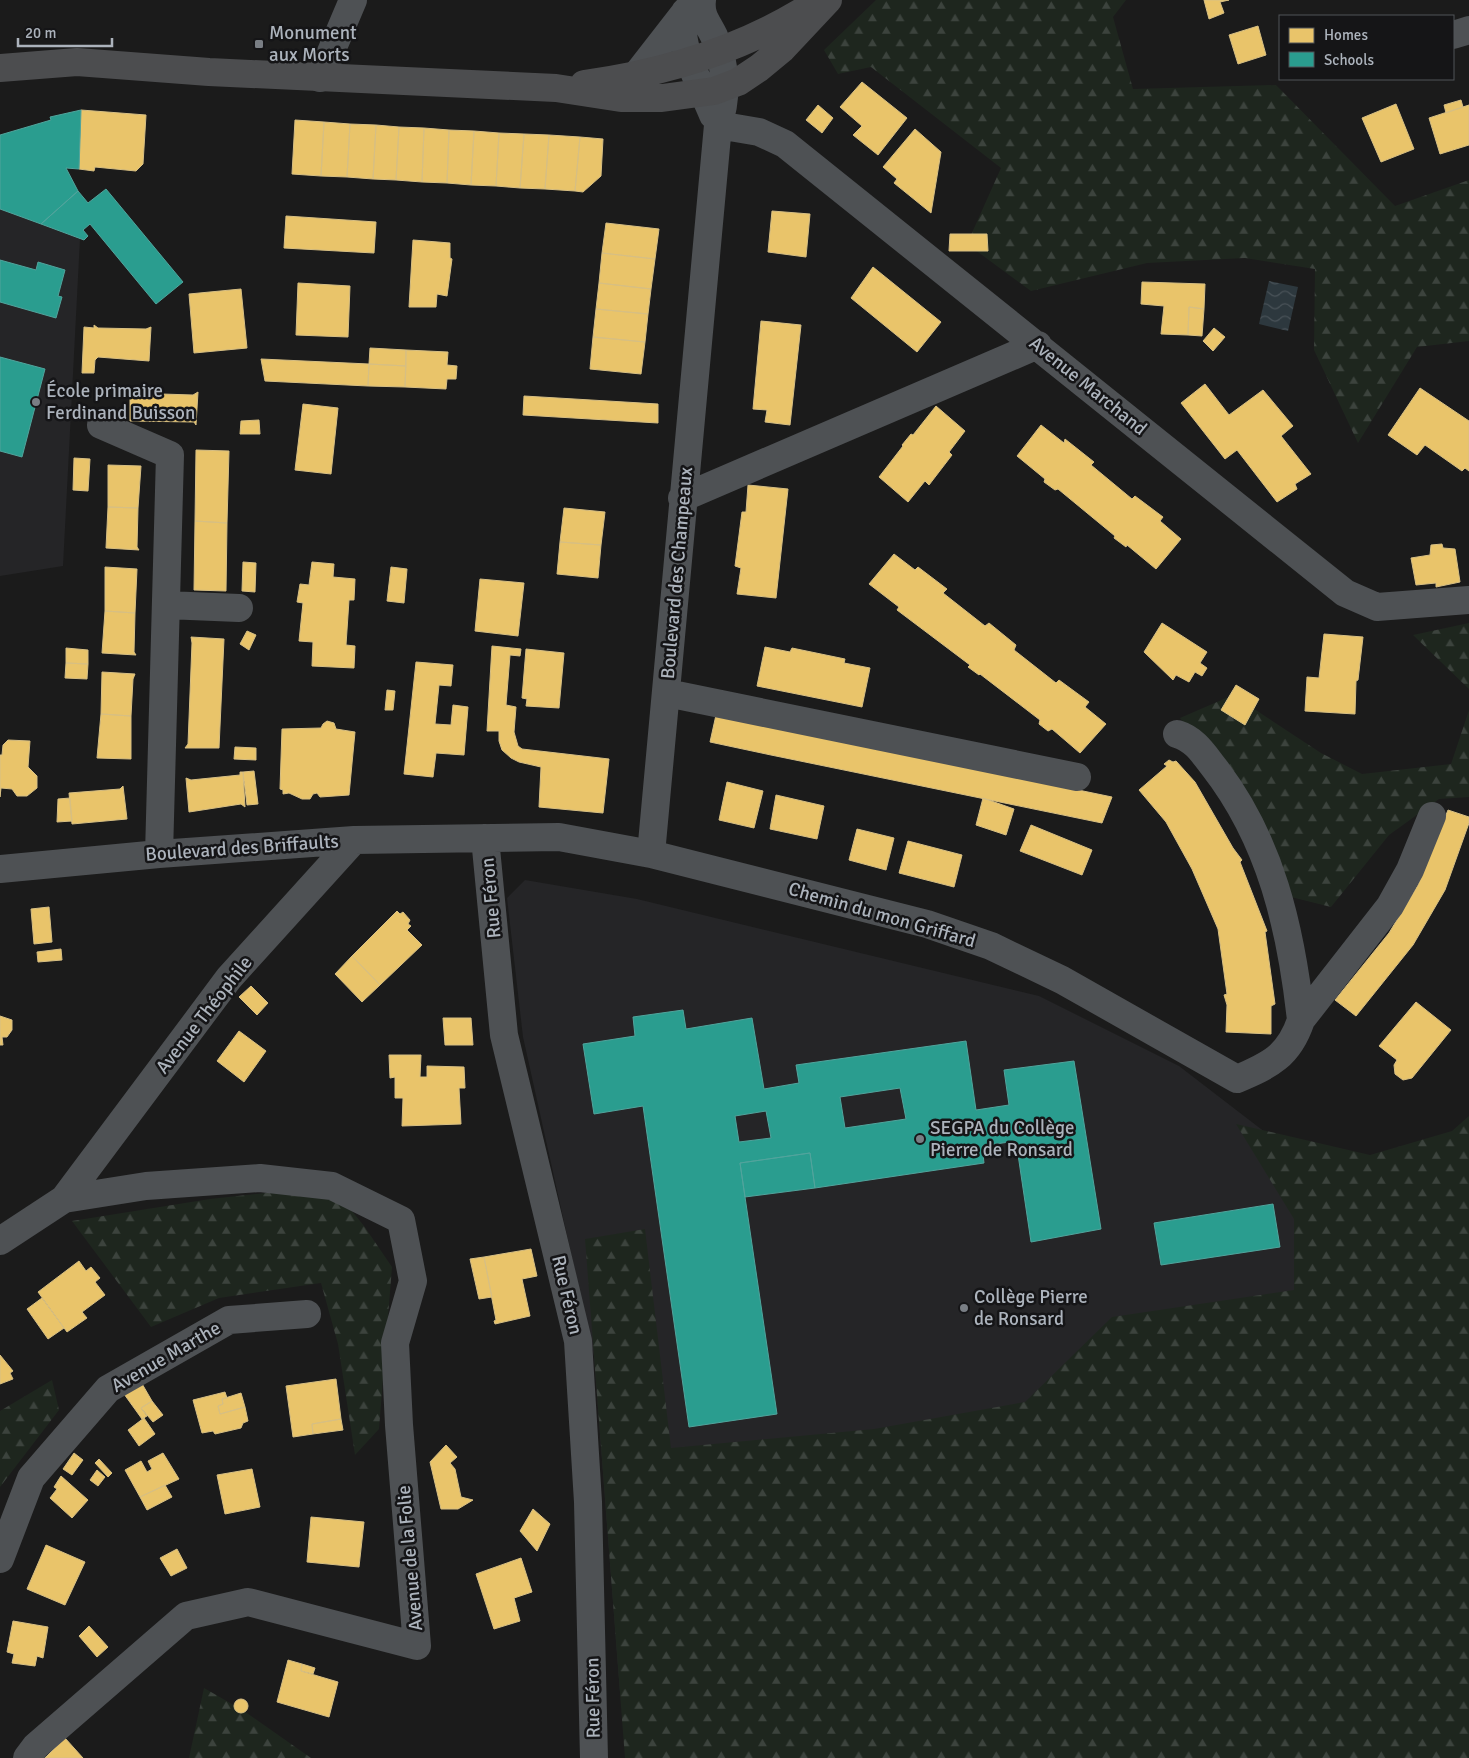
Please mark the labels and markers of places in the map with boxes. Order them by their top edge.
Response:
place label: Monument aux Morts [269,21,357,67]
marker: Monument aux Morts [253,38,265,50]
place label: École primaire Ferdinand Buisson [46,379,195,425]
marker: École primaire Ferdinand Buisson [30,396,42,408]
place label: SEGPA du Collège Pierre de Ronsard [930,1116,1074,1162]
marker: SEGPA du Collège Pierre de Ronsard [914,1133,926,1145]
place label: Collège Pierre de Ronsard [974,1285,1088,1331]
marker: Collège Pierre de Ronsard [958,1302,970,1314]

